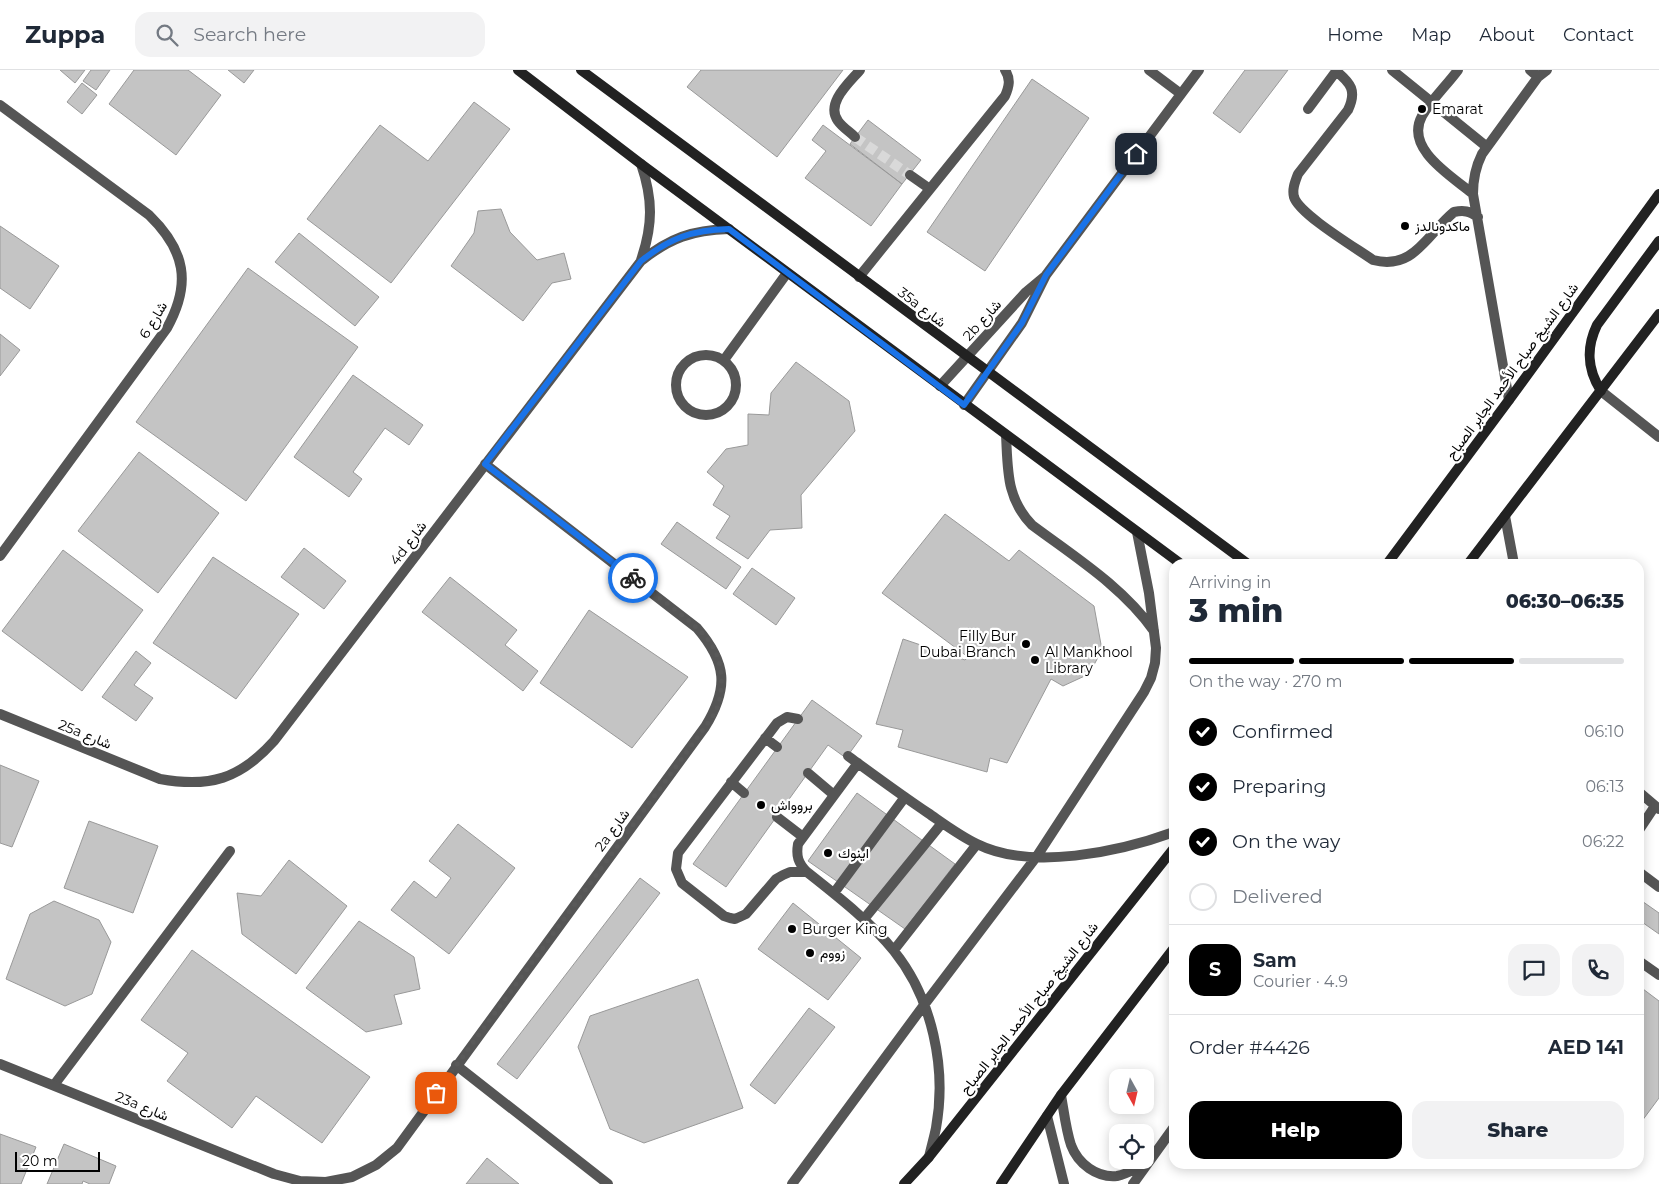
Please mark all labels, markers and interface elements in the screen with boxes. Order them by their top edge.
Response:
search box [135,12,485,57]
text: Zuppa [25,20,105,49]
icon: search [153,21,181,49]
text: Search here [193,23,306,46]
text: Home [1327,24,1383,46]
text: Map [1411,24,1451,46]
text: About [1479,24,1535,46]
text: Contact [1563,24,1634,46]
place label: Emarat [1432,100,1484,118]
marker: Emarat [1416,103,1428,115]
pin [1115,133,1157,175]
icon: home [1122,140,1150,168]
place label: ماكدونالدز [1414,217,1470,235]
marker: ماكدونالدز [1399,220,1411,232]
street label: شارع الشيخ صباح الأحمد الجابر الصباح [1442,279,1584,464]
street label: 35a شارع [893,283,950,333]
street label: 2b شارع [959,296,1007,346]
street label: شارع 6 [135,298,173,343]
street label: 4d شارع [386,517,432,570]
courier [608,553,658,603]
icon: bike [619,564,647,592]
text: Arriving in [1189,573,1271,592]
text: 06:30–06:35 [1506,590,1624,613]
text: 3 min [1189,591,1283,630]
place label: Filly Bur Dubai Branch [919,627,1016,661]
marker: Filly Bur Dubai Branch [1020,638,1032,650]
place label: Al Mankhool Library [1045,643,1133,677]
marker: Al Mankhool Library [1029,654,1041,666]
text: On the way · 270 m [1189,672,1343,691]
street label: 25a شارع [55,715,114,755]
icon: check [1189,718,1217,746]
text: Confirmed [1232,720,1333,743]
text: 06:10 [1584,722,1624,741]
icon: check [1189,773,1217,801]
text: Preparing [1232,775,1327,798]
text: 06:13 [1585,777,1624,796]
place label: بروواش [771,796,813,814]
marker: بروواش [755,799,767,811]
street label: 2a شارع [591,805,635,856]
icon: check [1189,828,1217,856]
text: On the way [1232,830,1340,853]
text: 06:22 [1582,832,1624,851]
place label: اينوك [838,844,869,862]
marker: اينوك [822,847,834,859]
text: Delivered [1232,885,1323,908]
street label: شارع الشيخ صباح الأحمد الجابر الصباح [956,918,1104,1099]
place label: Burger King [802,920,888,938]
marker: Burger King [786,923,798,935]
place label: زووم [820,944,846,962]
button: chat [1508,944,1560,996]
button: phone [1572,944,1624,996]
marker: زووم [804,947,816,959]
text: Sam [1253,949,1297,972]
text: S [1209,958,1221,981]
text: Courier · 4.9 [1253,972,1348,991]
text: Order #4426 [1189,1036,1310,1059]
text: AED 141 [1548,1036,1624,1059]
north arrow [1109,1069,1154,1114]
map controls [1109,1069,1154,1169]
pin [415,1072,457,1114]
icon: bag [422,1079,450,1107]
street label: 23a شارع [112,1087,171,1127]
button: Help [1189,1101,1402,1159]
button: Share [1412,1101,1624,1159]
button: locate [1109,1124,1154,1169]
scale bar [15,1149,100,1172]
text: 20 m [22,1152,58,1170]

